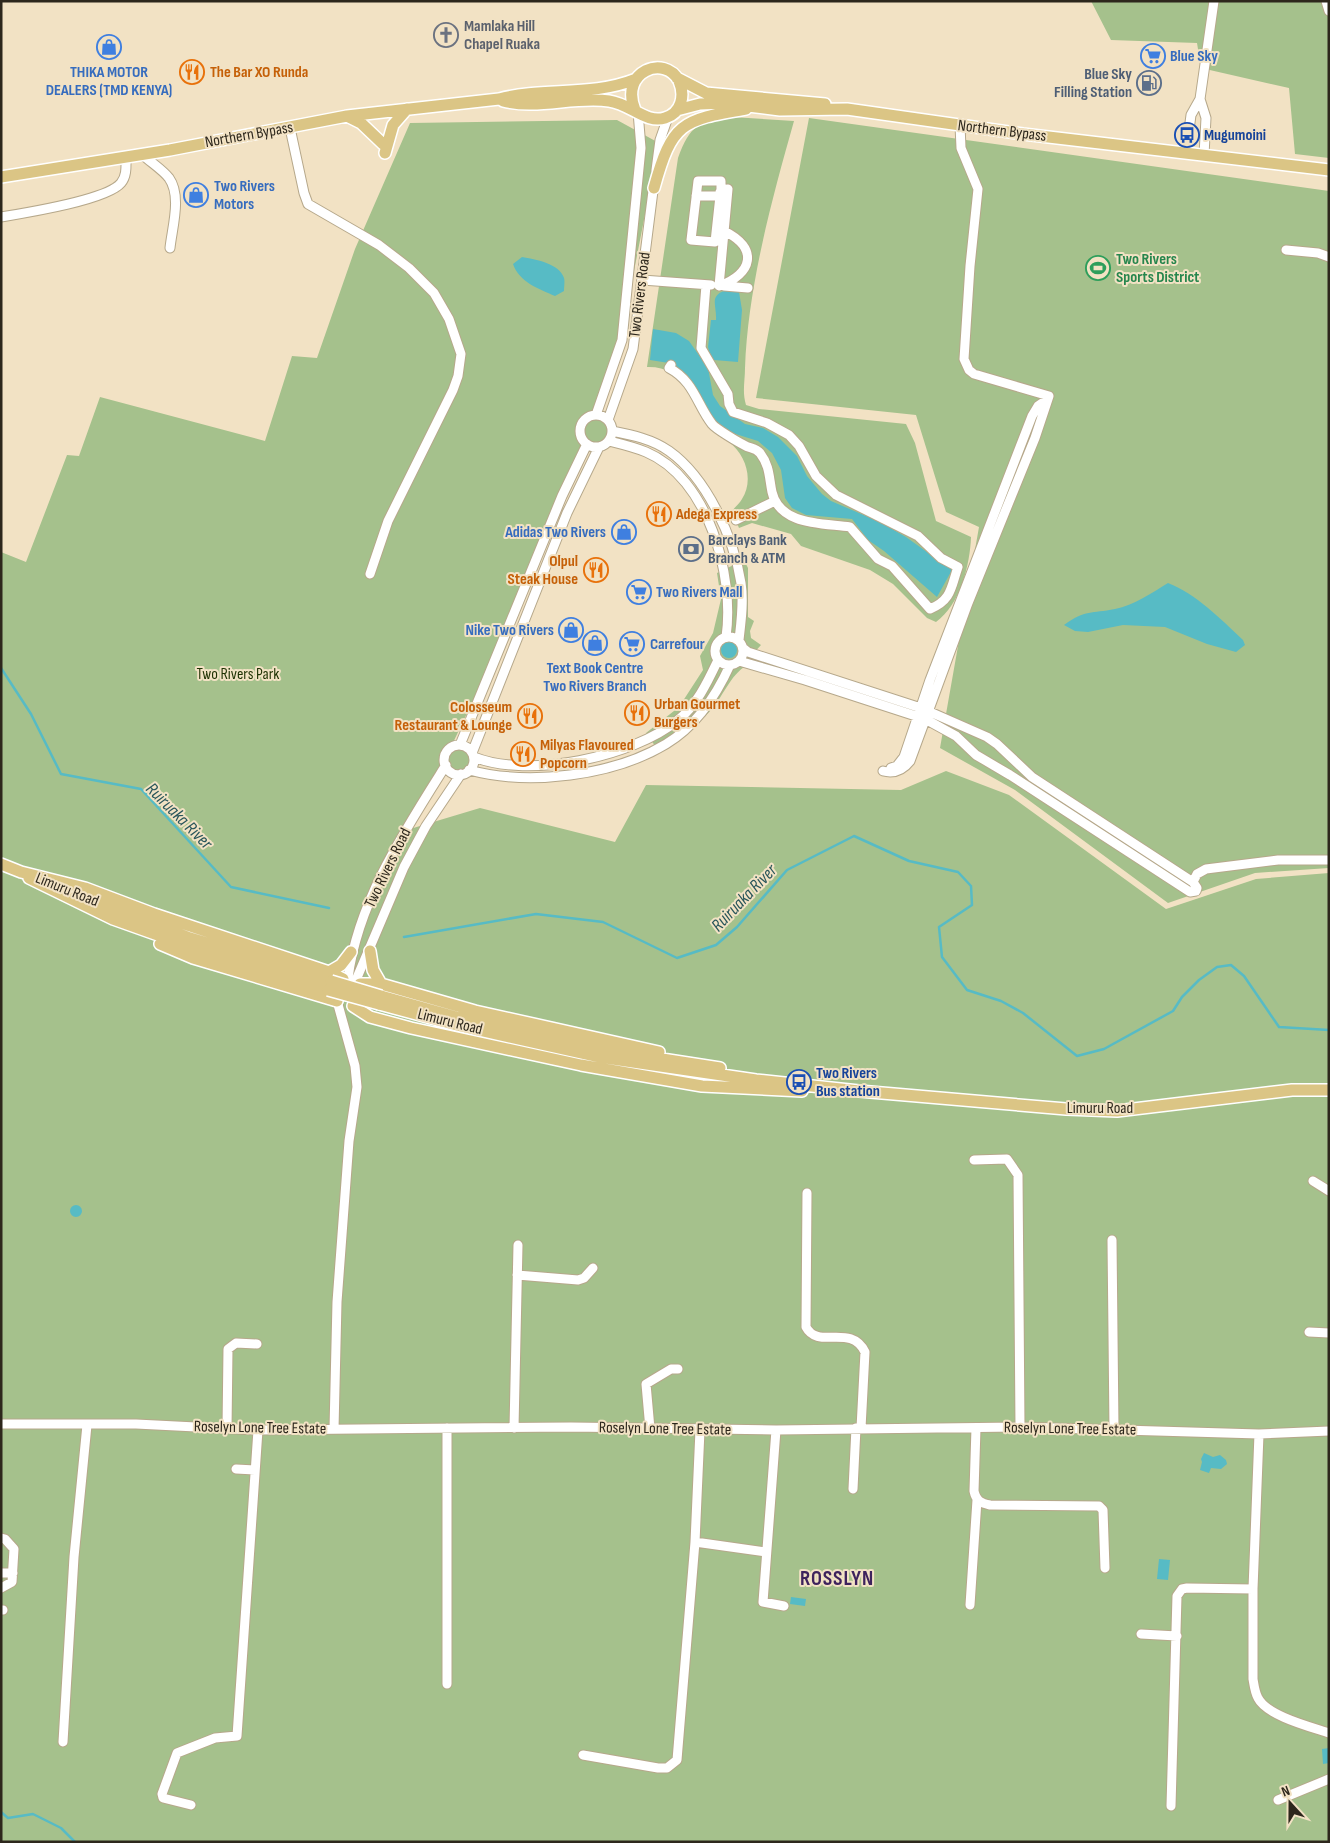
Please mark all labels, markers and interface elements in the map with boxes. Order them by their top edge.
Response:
place label: Mamlaka Hill Chapel Ruaka [464,17,540,54]
church icon: Mamlaka Hill Chapel Ruaka [433,22,459,48]
shop icon: THIKA MOTOR DEALERS (TMD KENYA) [96,34,122,60]
supermarket icon: Blue Sky [1140,43,1166,69]
place label: Blue Sky [1170,47,1218,66]
restaurant icon: The Bar XO Runda [179,59,205,85]
place label: THIKA MOTOR DEALERS (TMD KENYA) [46,63,172,100]
place label: The Bar XO Runda [210,63,308,82]
place label: Blue Sky Filling Station [1054,65,1132,102]
fuel station icon: Blue Sky Filling Station [1136,70,1162,96]
street label: Northern Bypass [957,116,1048,146]
street label: Northern Bypass [204,118,295,152]
bus stop icon: Mugumoini [1174,122,1200,148]
place label: Mugumoini [1204,126,1266,145]
place label: Two Rivers Motors [214,177,275,214]
shop icon: Two Rivers Motors [183,182,209,208]
place label: Two Rivers Sports District [1116,250,1199,287]
street label: Two Rivers Road [625,251,655,339]
sports icon: Two Rivers Sports District [1085,255,1111,281]
restaurant icon: Adega Express [646,501,672,527]
place label: Adega Express [675,505,757,524]
shop icon: Adidas Two Rivers [611,519,637,545]
place label: Adidas Two Rivers [504,523,606,542]
place label: Barclays Bank Branch & ATM [708,531,787,568]
bank icon: Barclays Bank Branch & ATM [678,536,704,562]
place label: Olpul Steak House [507,552,578,589]
restaurant icon: Olpul Steak House [583,557,609,583]
supermarket icon: Two Rivers Mall [626,579,652,605]
place label: Two Rivers Mall [656,583,743,602]
shop icon: Nike Two Rivers [558,617,584,643]
place label: Nike Two Rivers [465,621,554,640]
shop icon: Text Book Centre Two Rivers Branch [582,630,608,656]
supermarket icon: Carrefour [619,631,645,657]
place label: Carrefour [650,635,705,654]
place label: Text Book Centre Two Rivers Branch [543,659,647,696]
park label: Two Rivers Park [197,665,279,684]
place label: Urban Gourmet Burgers [654,695,740,732]
place label: Colosseum Restaurant & Lounge [395,698,512,735]
restaurant icon: Urban Gourmet Burgers [624,700,650,726]
restaurant icon: Colosseum Restaurant & Lounge [517,703,543,729]
place label: Milyas Flavoured Popcorn [540,736,634,773]
restaurant icon: Milyas Flavoured Popcorn [510,741,536,767]
water label: Ruiruaka River [141,778,217,854]
street label: Two Rivers Road [361,825,415,911]
water label: Ruiruaka River [707,859,782,936]
street label: Limuru Road [33,869,101,911]
street label: Limuru Road [416,1005,484,1039]
place label: Two Rivers Bus station [816,1064,880,1101]
bus stop icon: Two Rivers Bus station [786,1069,812,1095]
street label: Limuru Road [1067,1099,1133,1118]
street label: Roselyn Lone Tree Estate [194,1417,326,1439]
street label: Roselyn Lone Tree Estate [599,1418,731,1440]
street label: Roselyn Lone Tree Estate [1004,1418,1136,1440]
district label: ROSSLYN [800,1566,874,1591]
north arrow [1265,1778,1315,1828]
text: N [1279,1782,1292,1801]

